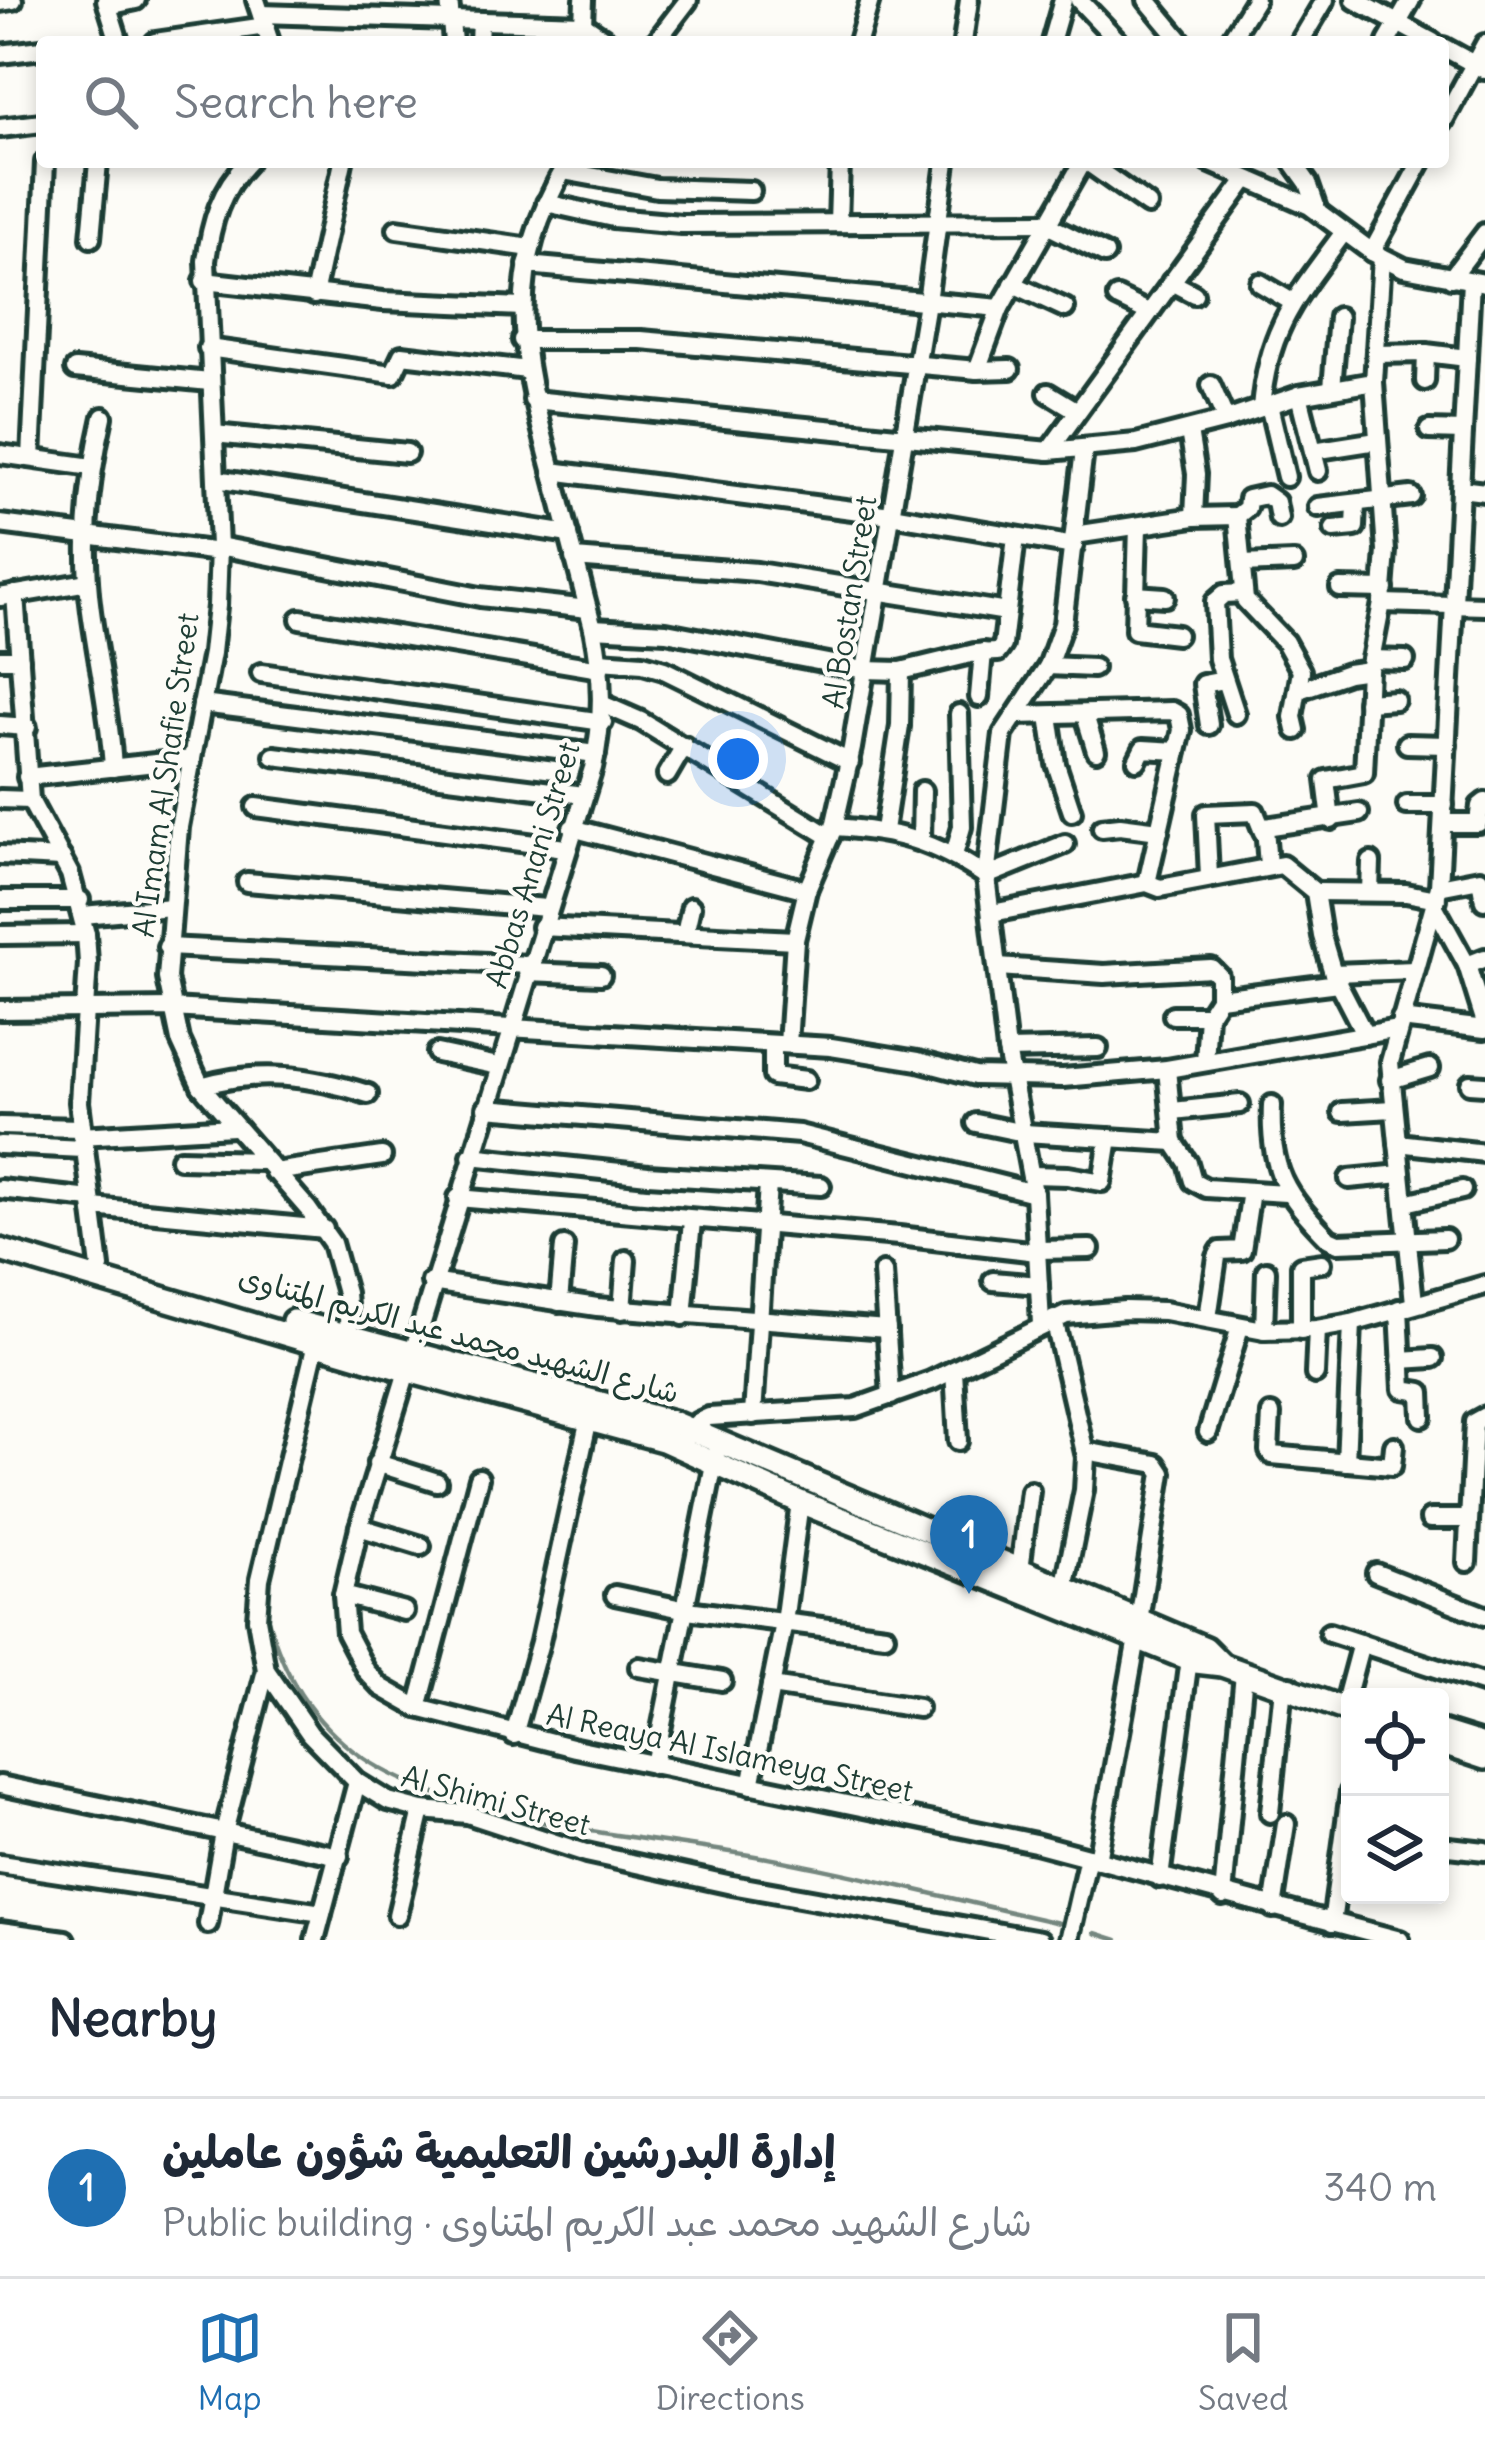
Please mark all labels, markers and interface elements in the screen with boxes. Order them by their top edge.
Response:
search box [36,36,1449,168]
icon: search [78,69,144,135]
text: Search here [174,74,418,130]
street label: Al Bostan Street [813,493,885,711]
street label: Al Imam Al Shafie Street [123,610,207,940]
your location [708,729,768,789]
street label: Abbas Anani Street [476,737,588,993]
street label: شارع الشهيد محمد عبد الكريم المتناوى [234,1257,683,1415]
pin: 1 [930,1495,1008,1594]
map controls [1341,1688,1449,1904]
button: locate [1341,1688,1449,1796]
street label: Al Reaya Al Islameya Street [543,1695,917,1809]
street label: Al Shimi Street [397,1757,595,1843]
button: layers [1341,1796,1449,1904]
text: Nearby [48,1986,217,2050]
text: إدارة البدرشين التعليمية شؤون عاملين [162,2124,836,2180]
text: 1 [79,2163,95,2212]
text: 340 m [1323,2163,1437,2212]
text: Public building · شارع الشهيد محمد عبد الكريم المتناوى [162,2198,1032,2247]
tab: Map [197,2305,263,2419]
tab: Directions [656,2305,805,2419]
tab: Saved [1198,2305,1288,2419]

